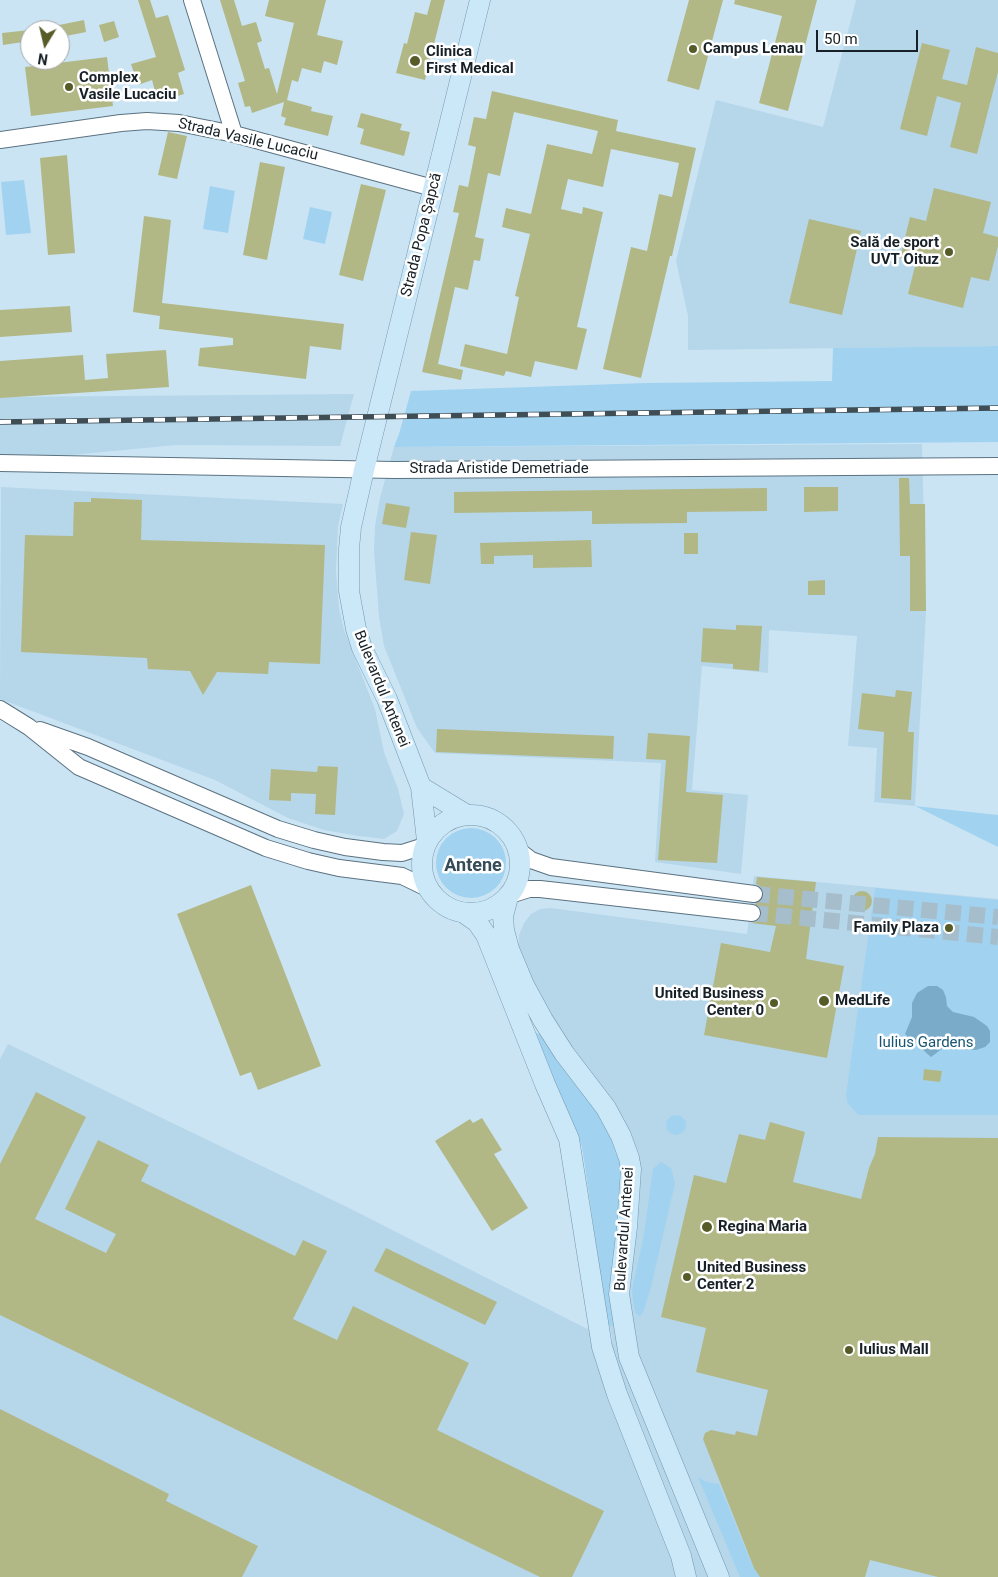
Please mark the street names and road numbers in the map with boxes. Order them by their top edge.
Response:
street label: Strada Vasile Lucaciu [176,115,320,165]
street label: Strada Popa Șapcă [398,171,446,299]
street label: Strada Aristide Demetriade [409,460,589,478]
street label: Bulevardul Antenei [349,628,413,750]
street label: Bulevardul Antenei [612,1166,638,1292]

